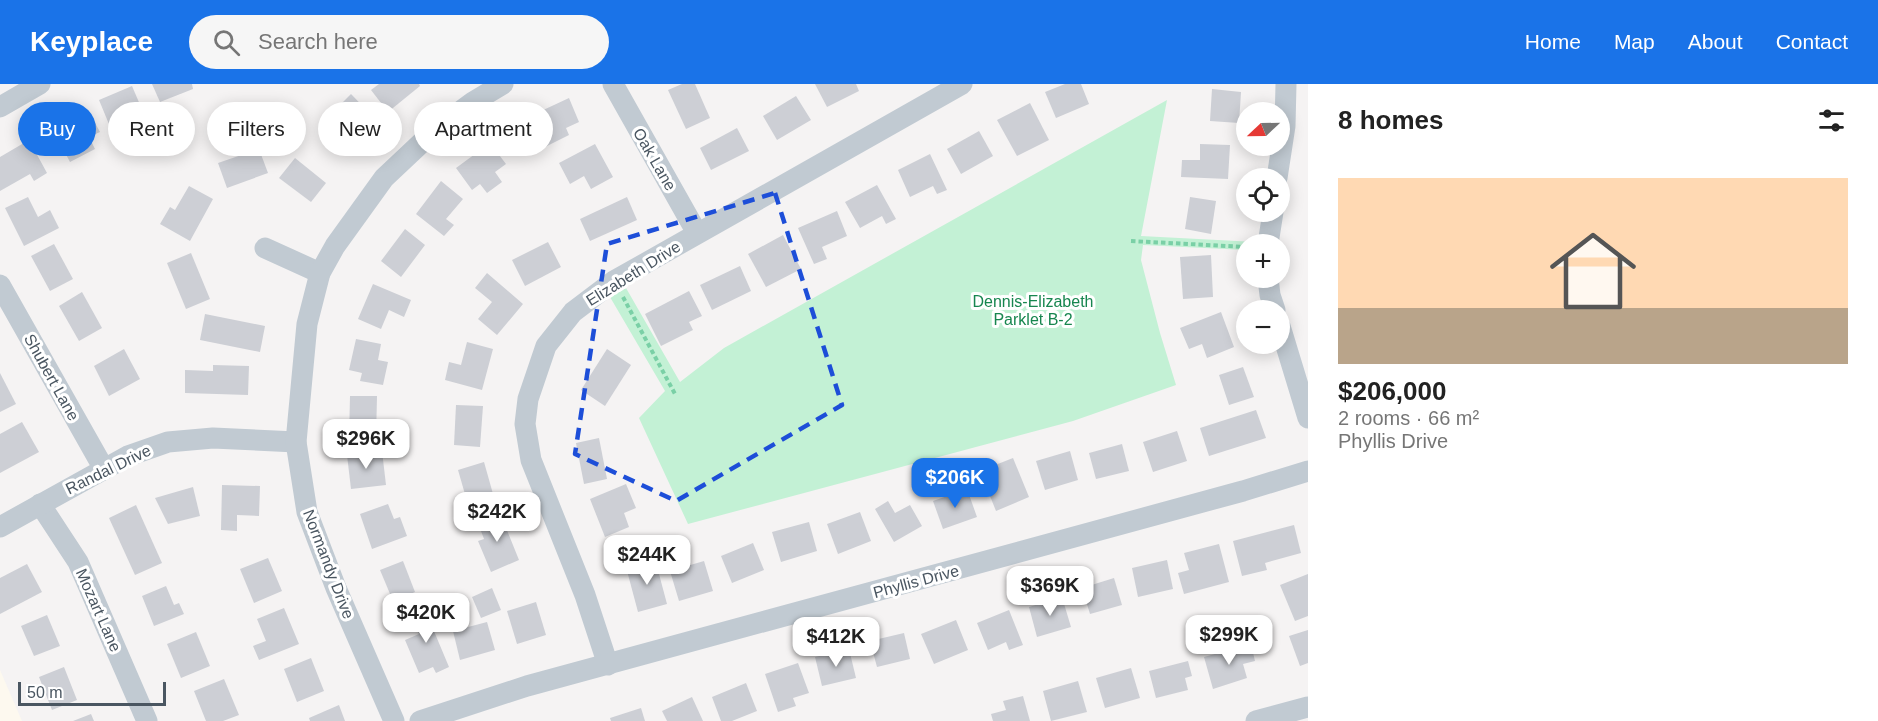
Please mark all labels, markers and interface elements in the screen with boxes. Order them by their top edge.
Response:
search box [189,15,609,69]
text: Keyplace [30,26,153,57]
icon: search [210,26,243,59]
text: Search here [258,29,378,54]
text: Home [1525,30,1581,53]
text: Map [1614,30,1655,53]
text: About [1688,30,1743,53]
text: Contact [1776,30,1848,53]
chip: Buy [18,102,96,156]
chip: Rent [108,102,195,156]
chip: Filters [207,102,306,156]
chip: New [318,102,402,156]
chip: Apartment [414,102,553,156]
north arrow [1236,102,1290,156]
map controls [1236,102,1290,354]
icon: filters [1815,104,1848,137]
text: 8 homes [1338,105,1444,135]
street label: Oak Lane [630,125,679,194]
button: locate [1236,168,1290,222]
icon: home [1539,217,1647,325]
button: + [1236,234,1290,288]
street label: Elizabeth Drive [583,238,683,309]
park label: Dennis-Elizabeth Parklet B-2 [973,293,1093,328]
button: − [1236,300,1290,354]
street label: Shubert Lane [21,331,82,423]
text: $206,000 [1338,376,1446,406]
text: 2 rooms · 66 m² [1338,407,1479,429]
pin: $296K [324,419,408,470]
text: $296K [337,427,395,449]
text: Phyllis Drive [1338,430,1448,452]
street label: Randal Drive [63,441,154,497]
pin: $206K [913,458,997,509]
text: $206K [926,466,984,488]
pin: $242K [455,492,539,543]
text: $242K [468,500,526,522]
street label: Normandy Drive [300,507,357,621]
pin: $244K [605,535,689,586]
text: $244K [618,543,676,565]
street label: Phyllis Drive [871,562,961,601]
street label: Mozart Lane [73,566,124,654]
pin: $369K [1008,566,1092,617]
text: $369K [1021,574,1079,596]
pin: $420K [384,593,468,644]
text: $420K [397,601,455,623]
pin: $299K [1187,615,1271,666]
pin: $412K [794,617,878,668]
text: $299K [1200,623,1258,645]
text: $412K [807,625,865,647]
scale bar [18,679,166,706]
text: 50 m [27,684,63,701]

